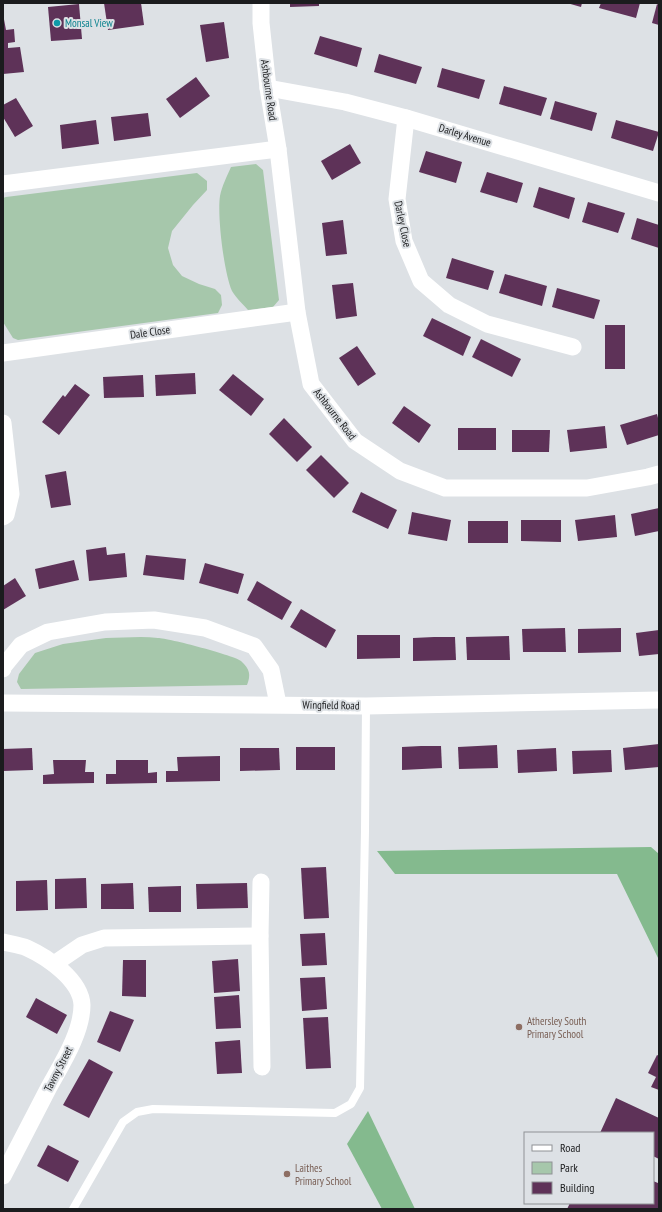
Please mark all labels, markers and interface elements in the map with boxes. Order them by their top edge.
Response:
place label: Monsal View [65,16,113,30]
marker: Monsal View [52,18,62,28]
street label: Ashbourne Road [258,59,280,122]
street label: Darley Avenue [437,120,493,150]
street label: Darley Close [391,200,415,249]
street label: Dale Close [129,322,171,342]
street label: Ashbourne Road [311,385,360,443]
street label: Wingfield Road [302,698,360,713]
place label: Athersley South Primary School [527,1014,587,1041]
marker: Athersley South Primary School [514,1022,524,1032]
street label: Tawny Street [41,1044,75,1094]
legend [524,1132,654,1204]
text: Road [560,1140,580,1155]
text: Park [560,1160,578,1175]
place label: Laithes Primary School [295,1161,352,1188]
marker: Laithes Primary School [282,1169,292,1179]
text: Building [560,1180,595,1195]

